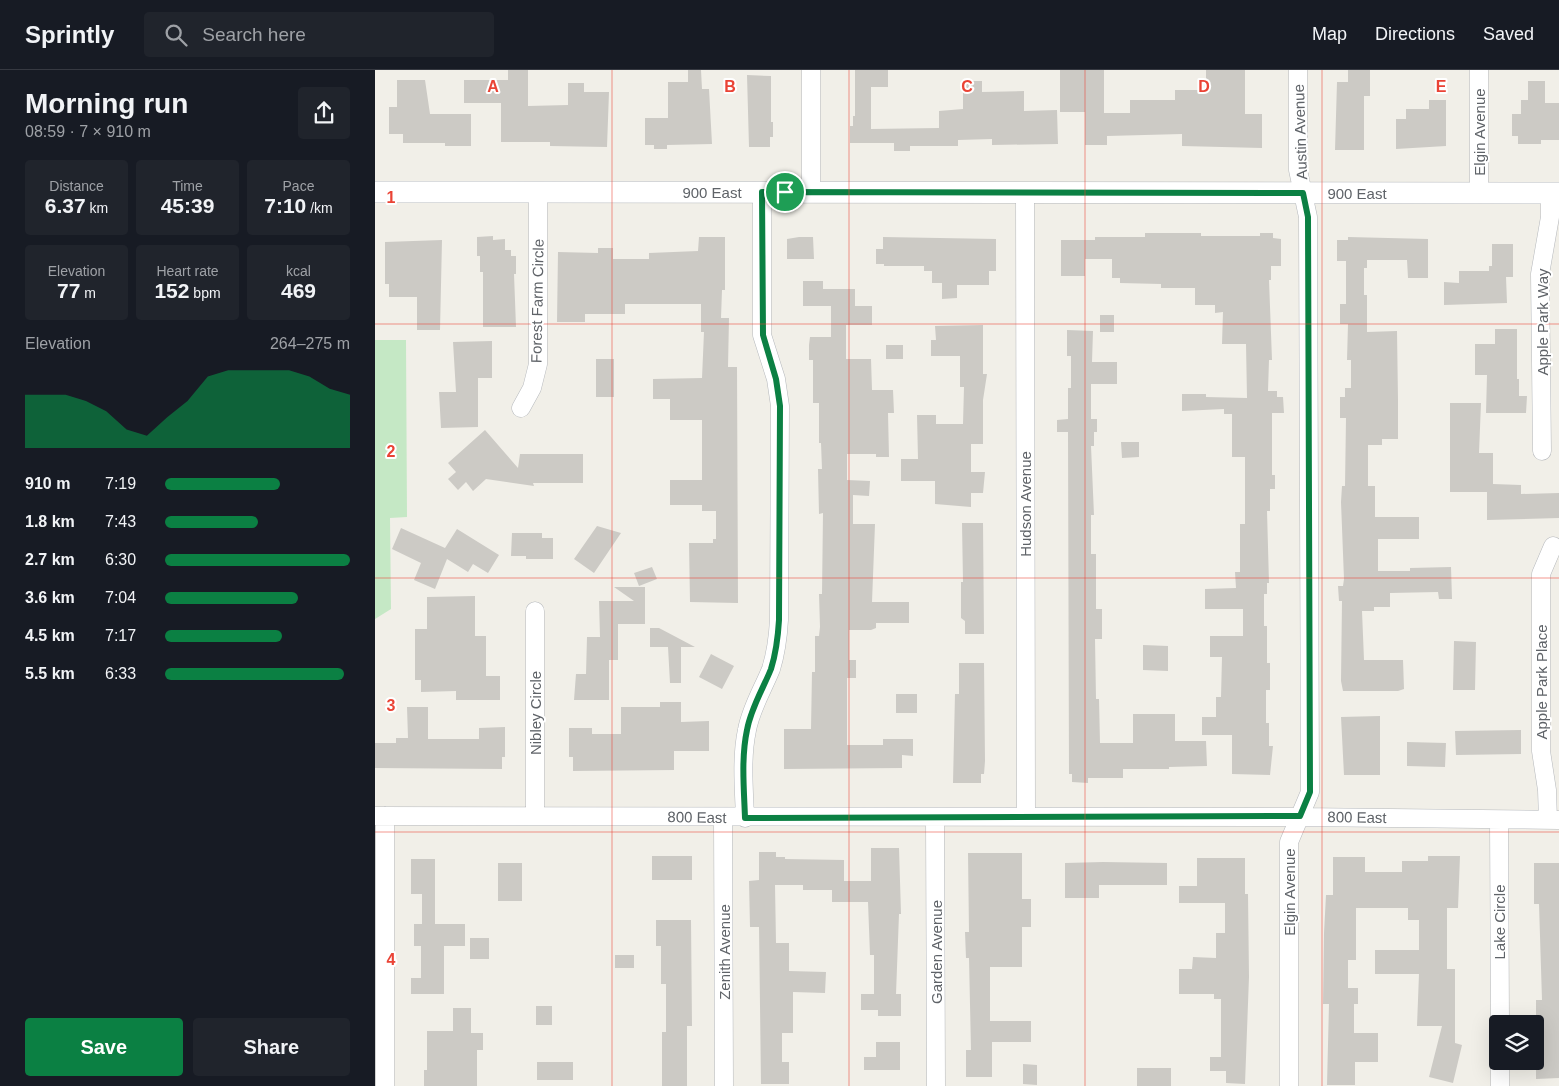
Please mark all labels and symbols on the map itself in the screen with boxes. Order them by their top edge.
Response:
text: A [487,78,499,95]
text: B [724,78,736,95]
text: C [961,78,973,95]
text: D [1198,78,1210,95]
text: E [1436,78,1447,95]
street label: Austin Avenue [1290,84,1310,180]
street label: Elgin Avenue [1471,88,1488,176]
pin [764,171,806,213]
street label: 900 East [682,184,742,201]
street label: 900 East [1327,185,1387,202]
text: 1 [387,189,396,206]
street label: Forest Farm Circle [527,239,547,363]
street label: Apple Park Way [1534,268,1551,376]
text: 2 [387,443,396,460]
street label: Hudson Avenue [1017,451,1034,557]
street label: Apple Park Place [1533,624,1550,740]
street label: Nibley Circle [527,671,544,755]
text: 3 [387,697,396,714]
street label: 800 East [667,808,728,826]
street label: 800 East [1327,808,1388,826]
street label: Elgin Avenue [1281,848,1298,936]
street label: Lake Circle [1491,884,1508,960]
street label: Garden Avenue [928,900,945,1004]
street label: Zenith Avenue [716,904,733,1000]
text: 4 [387,951,396,968]

